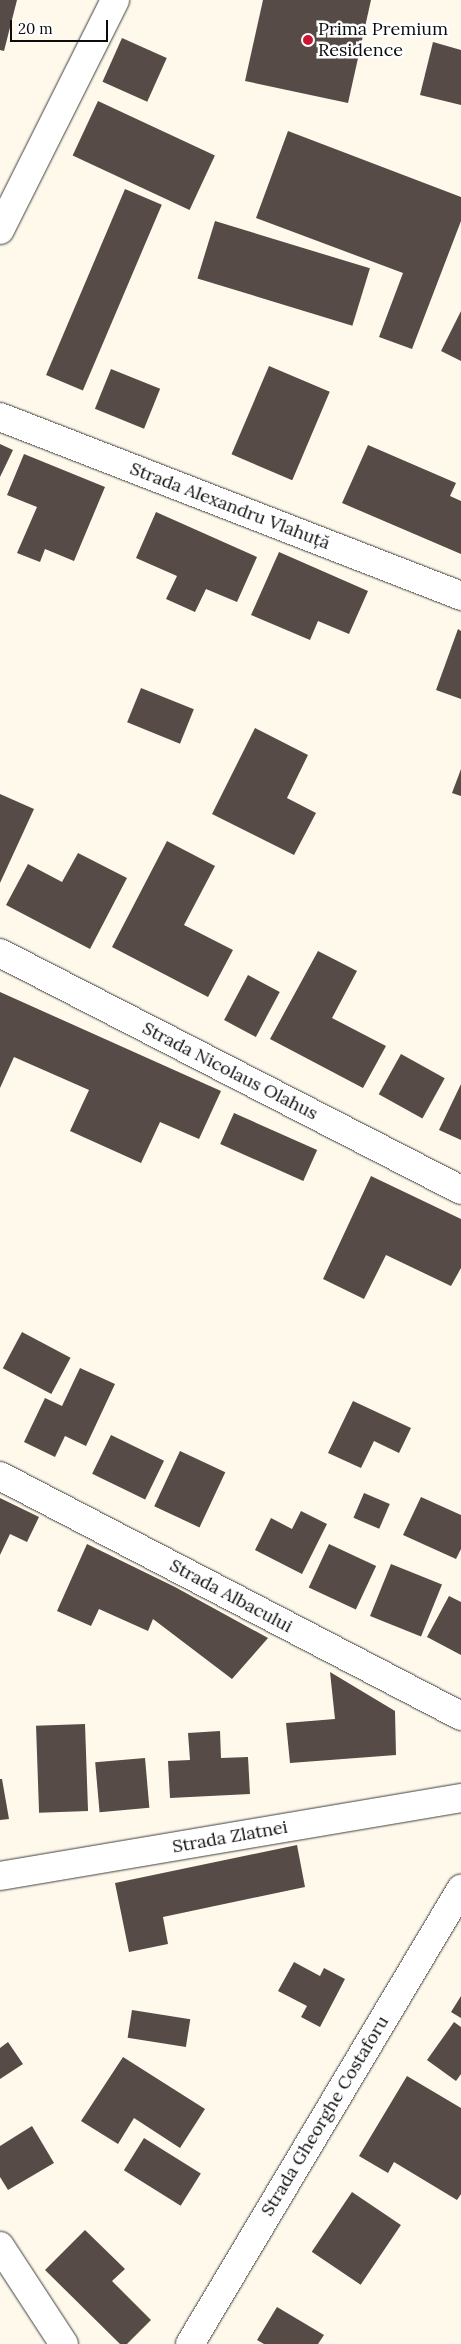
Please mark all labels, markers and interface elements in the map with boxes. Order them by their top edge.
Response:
scale bar [12,10,110,42]
text: 20 m [18,19,53,38]
place label: Prima Premium Residence [318,19,448,62]
marker: Prima Premium Residence [302,34,314,46]
street label: Strada Alexandru Vlahuță [127,458,333,554]
street label: Strada Nicolaus Olahus [139,1017,321,1125]
street label: Strada Albacului [166,1555,296,1637]
street label: Strada Zlatnei [171,1816,289,1858]
street label: Strada Gheorghe Costaforu [257,2012,393,2220]

